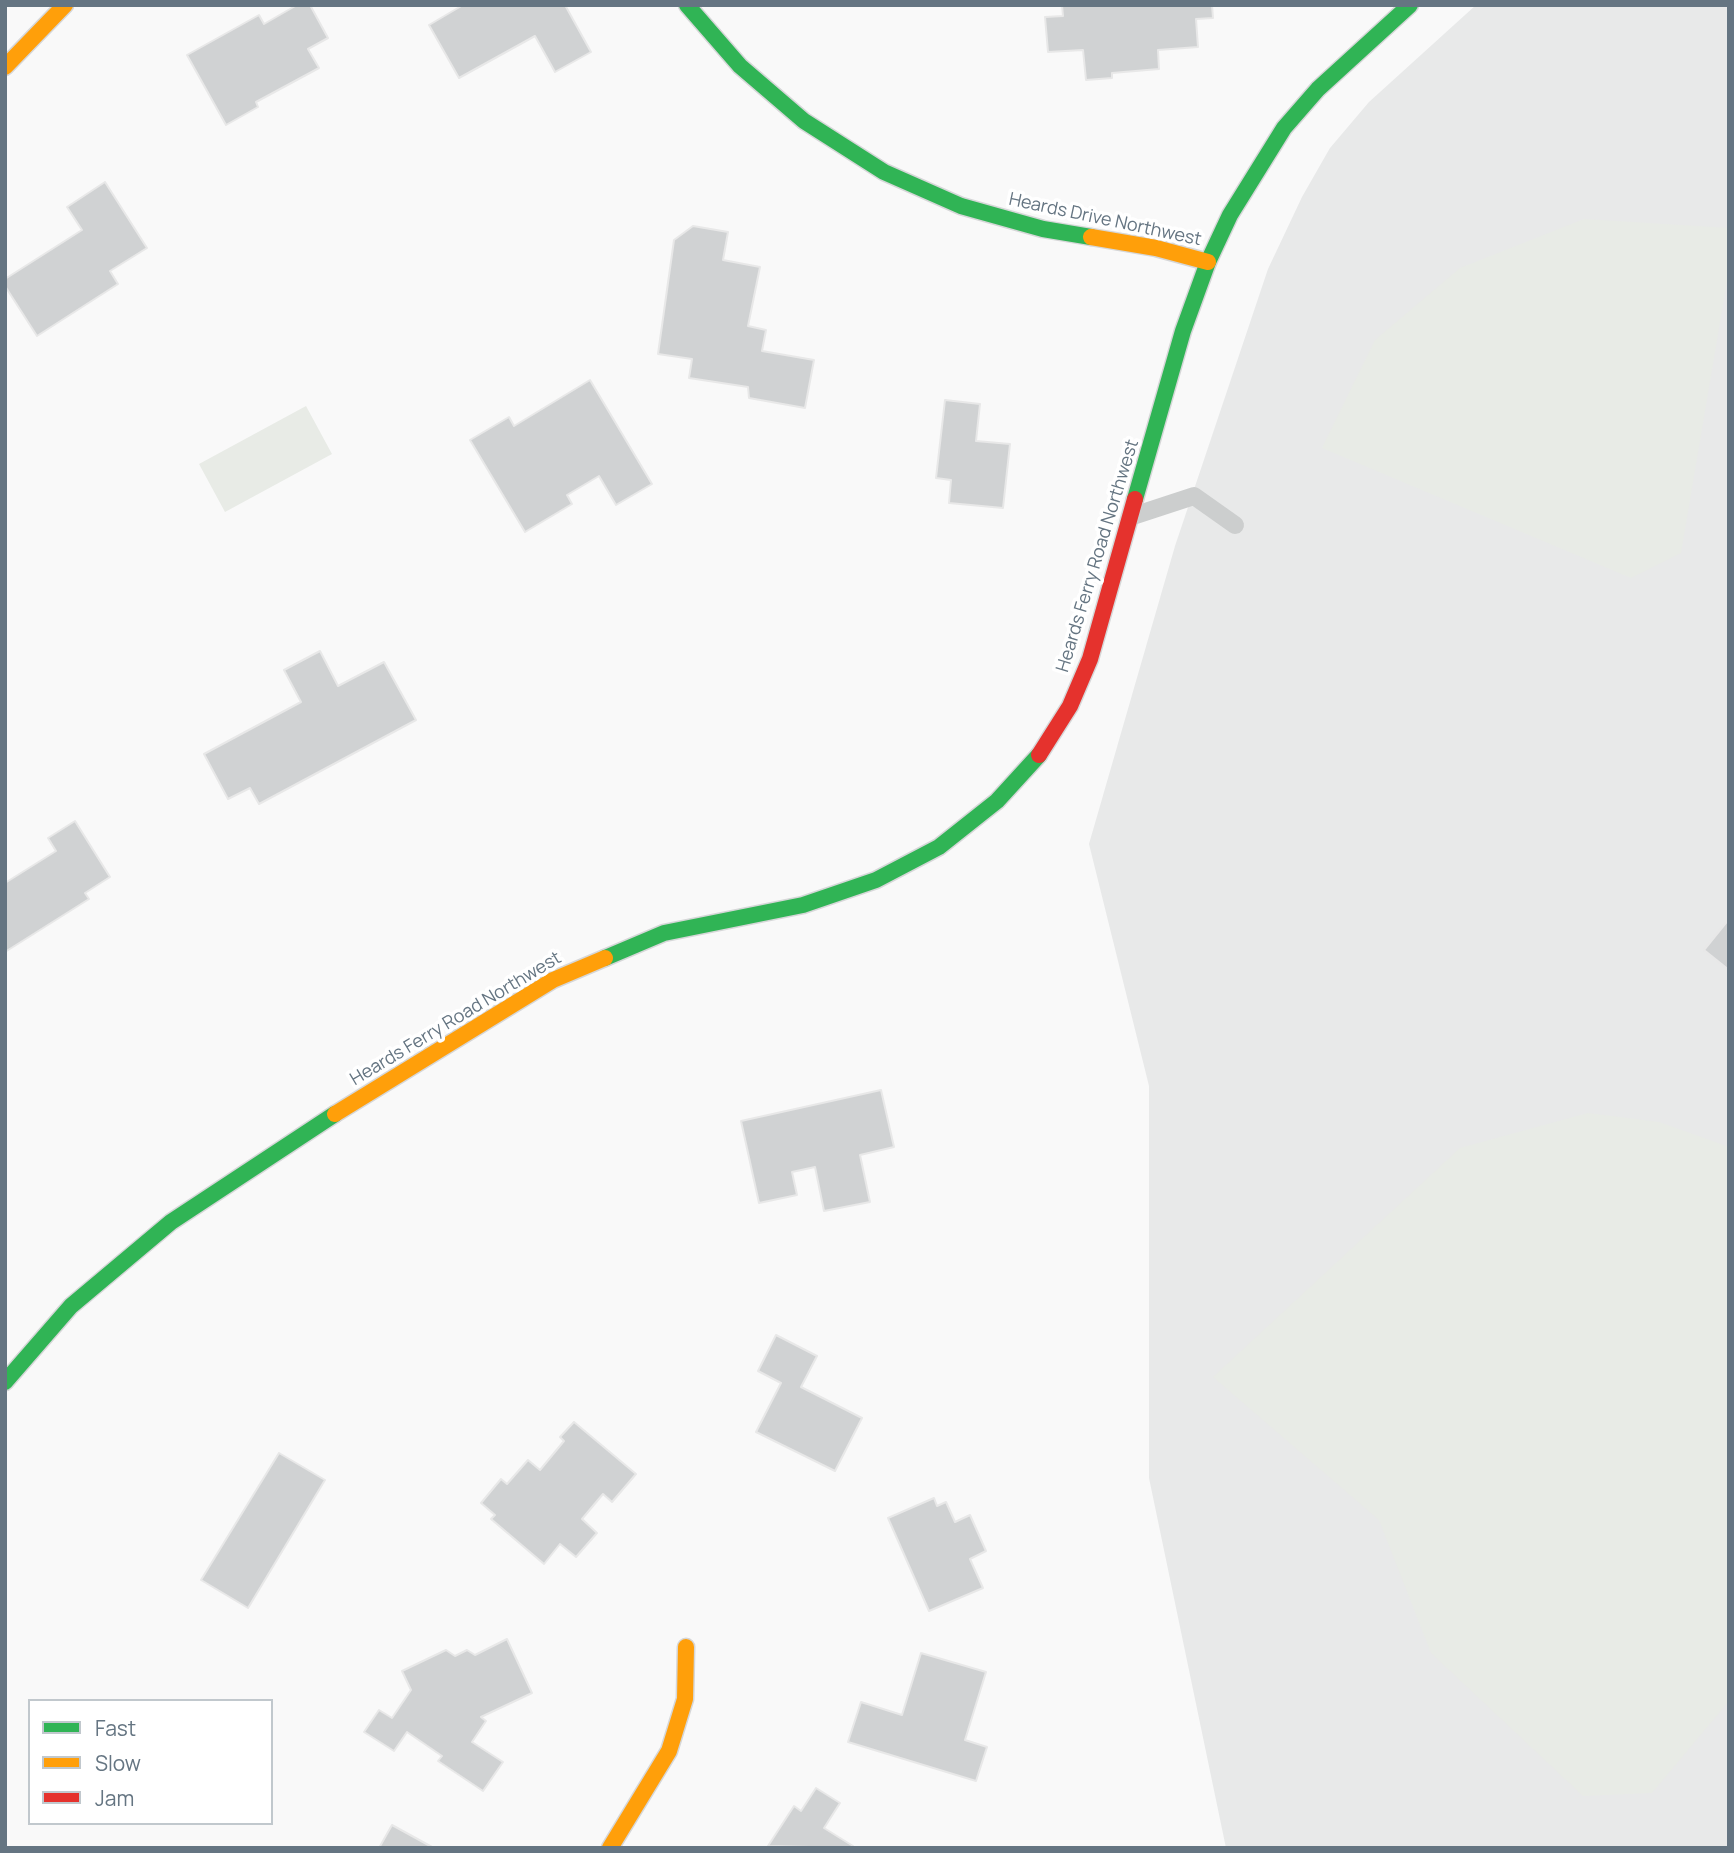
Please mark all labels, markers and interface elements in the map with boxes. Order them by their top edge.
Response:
street label: Heards Drive Northwest [1007,189,1203,251]
street label: Heards Ferry Road Northwest [1052,437,1144,675]
street label: Heards Ferry Road Northwest [347,947,565,1091]
legend [28,1699,273,1825]
text: Fast [95,1714,136,1742]
text: Slow [95,1749,141,1777]
text: Jam [95,1784,134,1812]

